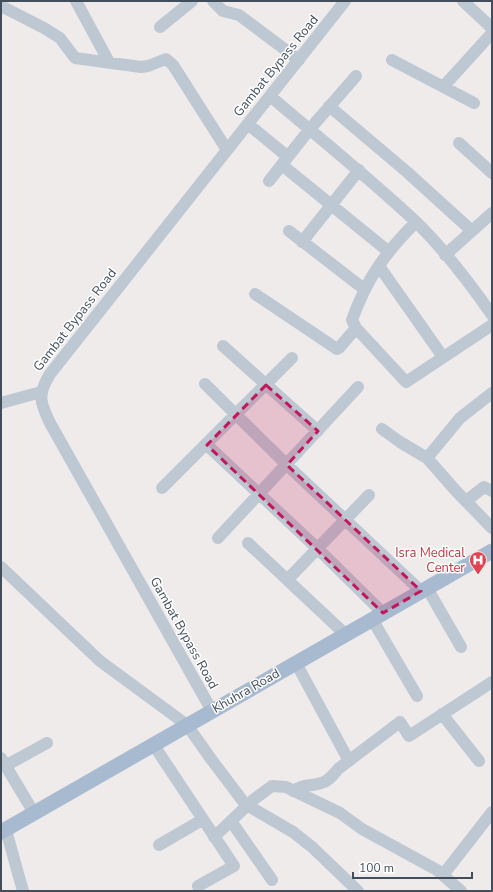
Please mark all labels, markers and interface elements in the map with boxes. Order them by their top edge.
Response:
street label: Gambat Bypass Road [229,11,323,121]
street label: Gambat Bypass Road [29,265,121,375]
place label: Isra Medical Center [395,544,465,577]
hospital icon: Isra Medical Center [468,550,488,575]
street label: Gambat Bypass Road [146,574,222,692]
street label: Khuhra Road [209,664,283,718]
scale bar [353,854,472,880]
text: 100 m [359,860,394,876]

